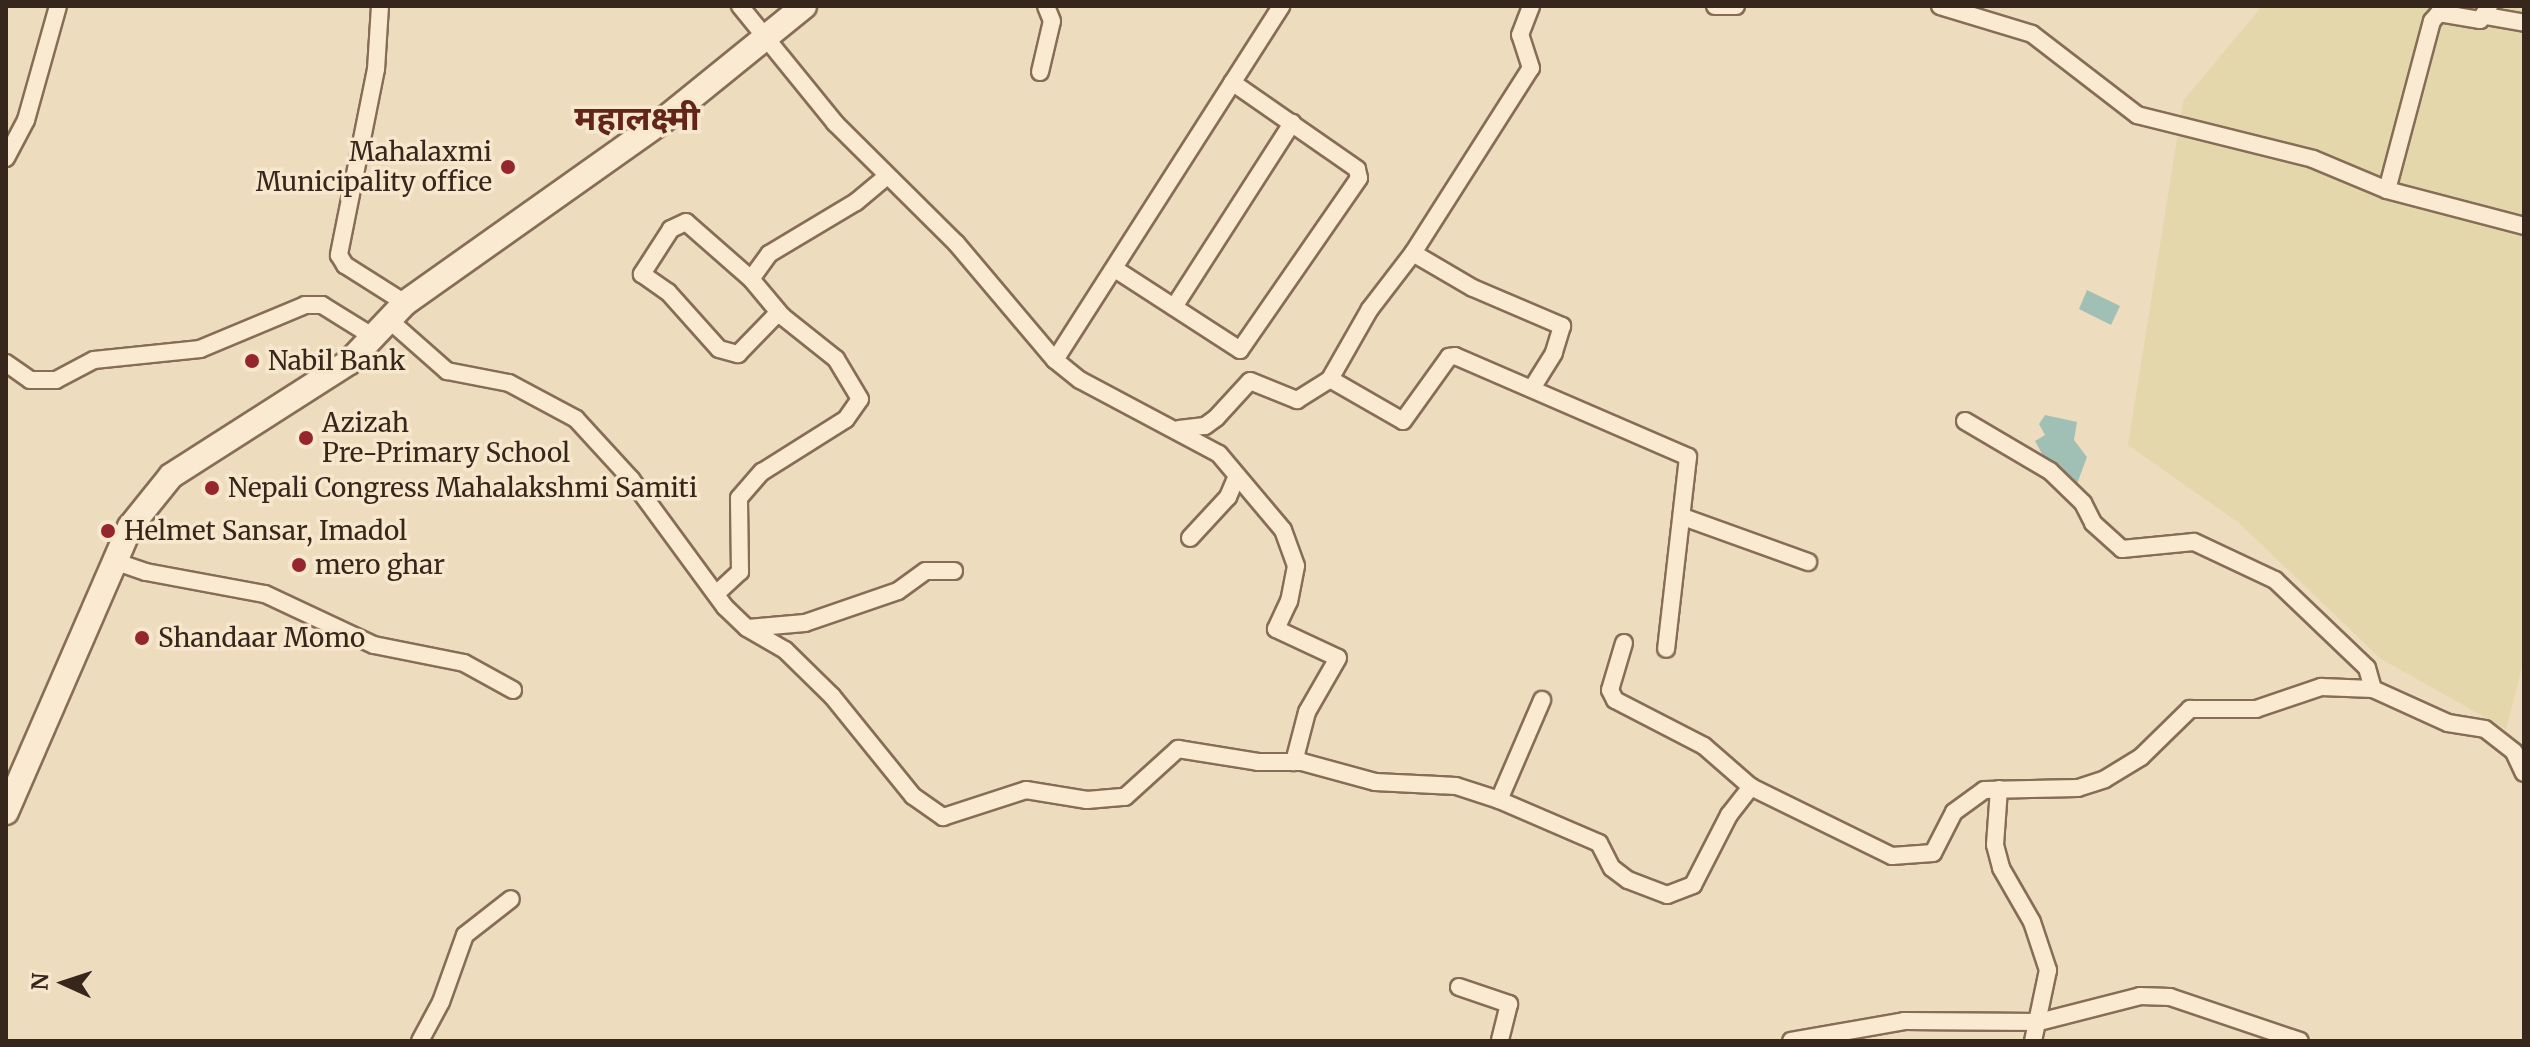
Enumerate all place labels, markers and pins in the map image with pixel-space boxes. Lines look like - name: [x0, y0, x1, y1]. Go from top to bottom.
- place label: Mahalaxmi Municipality office: [256, 136, 492, 198]
- marker: Mahalaxmi Municipality office: [499, 158, 517, 176]
- place label: Nabil Bank: [268, 345, 405, 377]
- marker: Nabil Bank: [243, 352, 261, 370]
- place label: Azizah Pre-Primary School: [322, 407, 570, 468]
- marker: Azizah Pre-Primary School: [297, 429, 315, 447]
- place label: Nepali Congress Mahalakshmi Samiti: [228, 472, 697, 504]
- marker: Nepali Congress Mahalakshmi Samiti: [203, 479, 221, 497]
- place label: Helmet Sansar, Imadol: [124, 515, 407, 547]
- marker: Helmet Sansar, Imadol: [99, 522, 117, 540]
- place label: mero ghar: [315, 549, 445, 581]
- marker: mero ghar: [290, 556, 308, 574]
- place label: Shandaar Momo: [158, 622, 365, 654]
- marker: Shandaar Momo: [133, 629, 151, 647]

